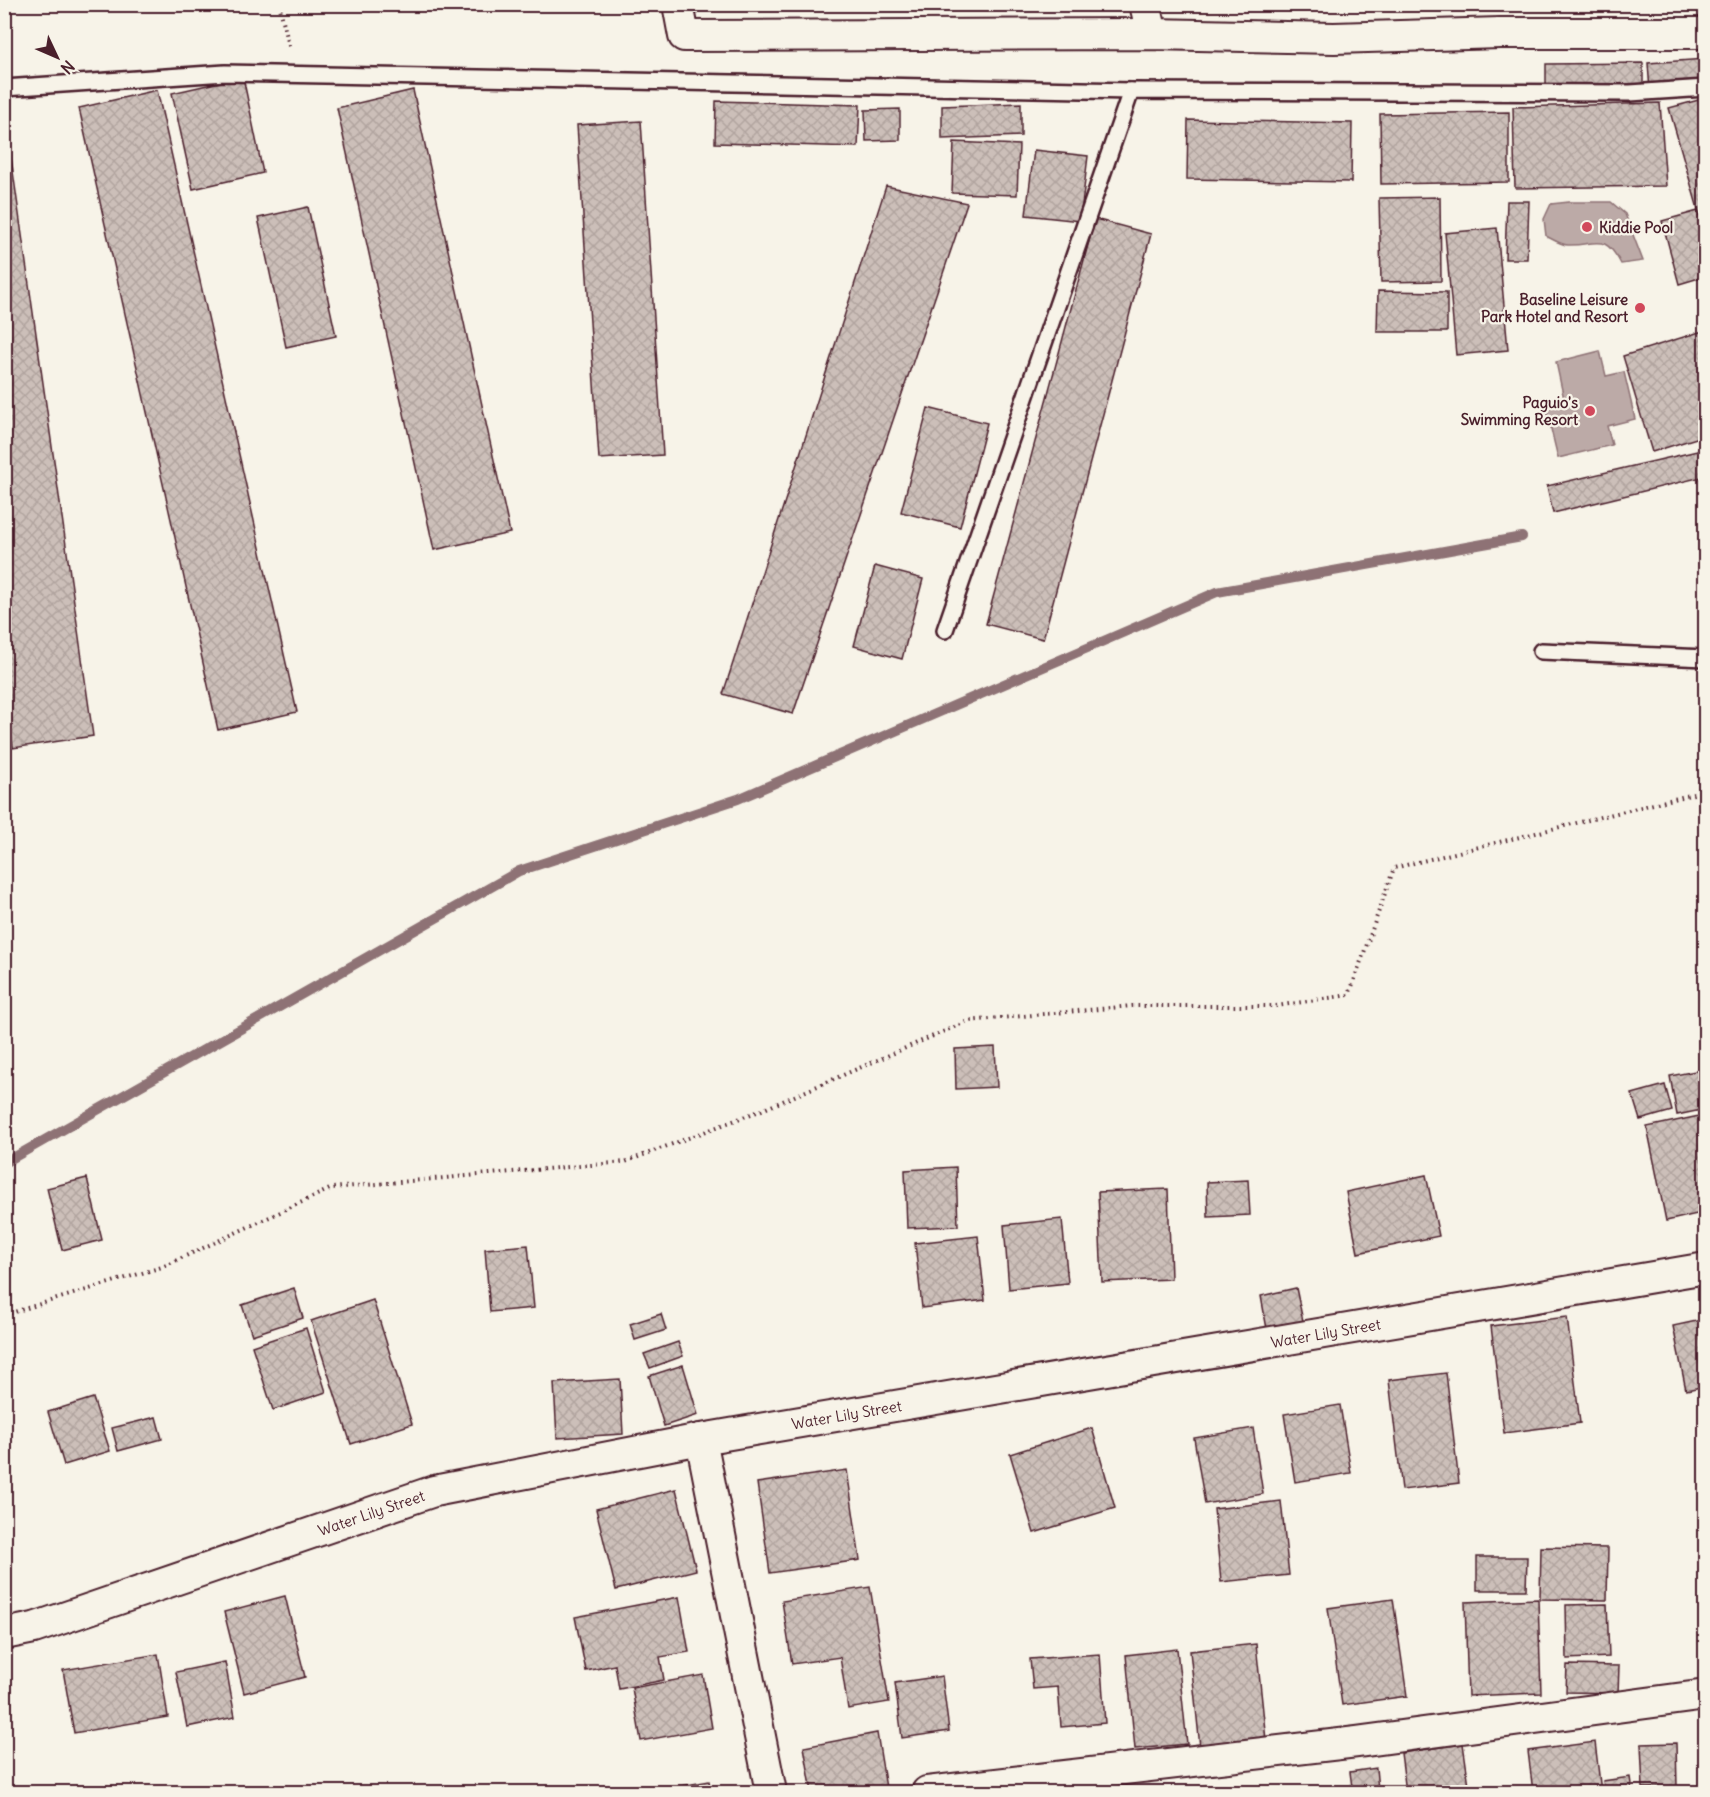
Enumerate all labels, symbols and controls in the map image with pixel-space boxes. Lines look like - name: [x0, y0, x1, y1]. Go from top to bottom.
- north arrow: [27, 27, 87, 87]
- text: N: [57, 56, 79, 78]
- place label: Kiddie Pool: [1599, 218, 1673, 237]
- marker: Kiddie Pool: [1580, 220, 1594, 234]
- place label: Baseline Leisure Park Hotel and Resort: [1481, 290, 1629, 326]
- marker: Baseline Leisure Park Hotel and Resort: [1633, 301, 1647, 315]
- place label: Paguio's Swimming Resort: [1461, 393, 1579, 430]
- marker: Paguio's Swimming Resort: [1583, 404, 1597, 418]
- street label: Water Lily Street: [1269, 1314, 1382, 1351]
- street label: Water Lily Street: [790, 1396, 903, 1433]
- street label: Water Lily Street: [315, 1485, 427, 1540]

